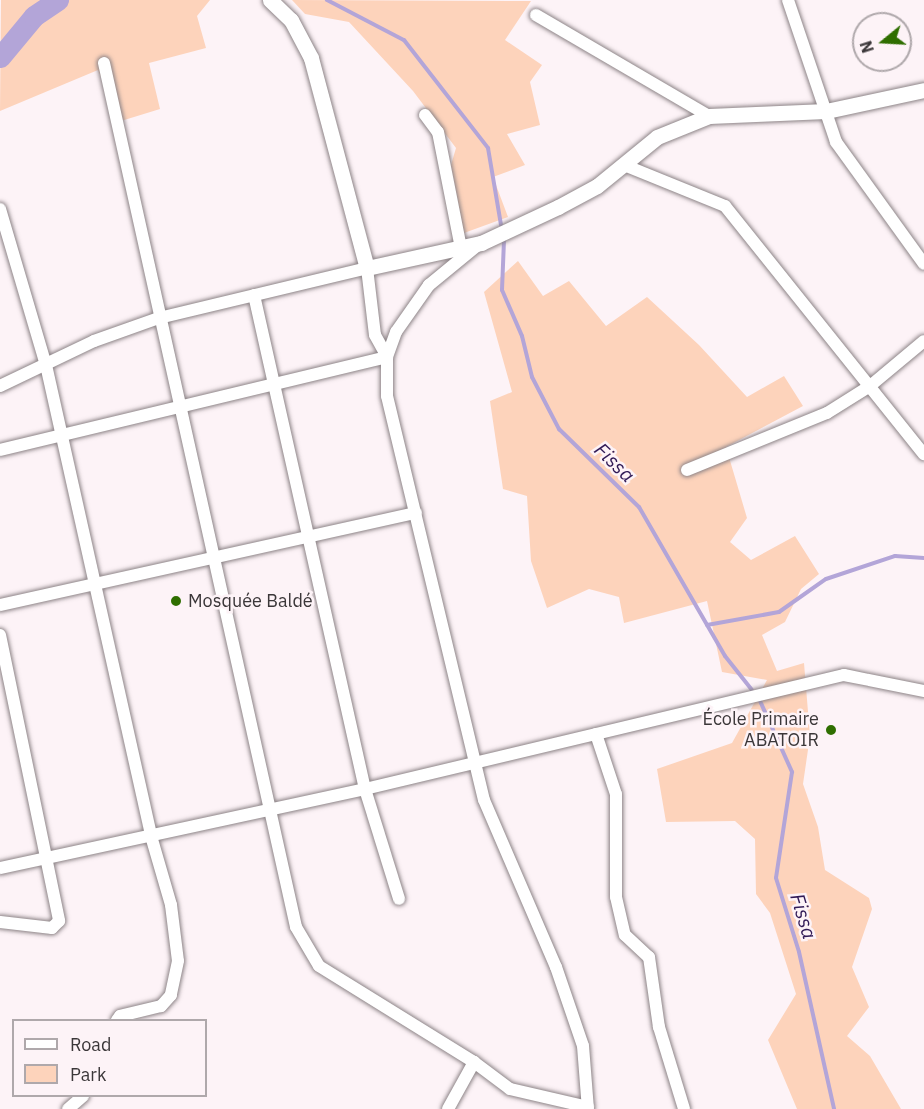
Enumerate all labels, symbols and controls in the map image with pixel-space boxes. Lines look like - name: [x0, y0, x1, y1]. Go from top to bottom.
- north arrow: [852, 12, 912, 72]
- text: N: [855, 38, 878, 56]
- water label: Fissa: [590, 437, 640, 487]
- place label: Mosquée Baldé: [188, 590, 313, 612]
- marker: Mosquée Baldé: [169, 594, 183, 608]
- place label: École Primaire ABATOIR: [703, 709, 819, 752]
- marker: École Primaire ABATOIR: [824, 723, 838, 737]
- water label: Fissa: [786, 890, 822, 942]
- legend: [12, 1019, 207, 1097]
- text: Road: [70, 1033, 111, 1056]
- text: Park: [70, 1063, 106, 1086]

